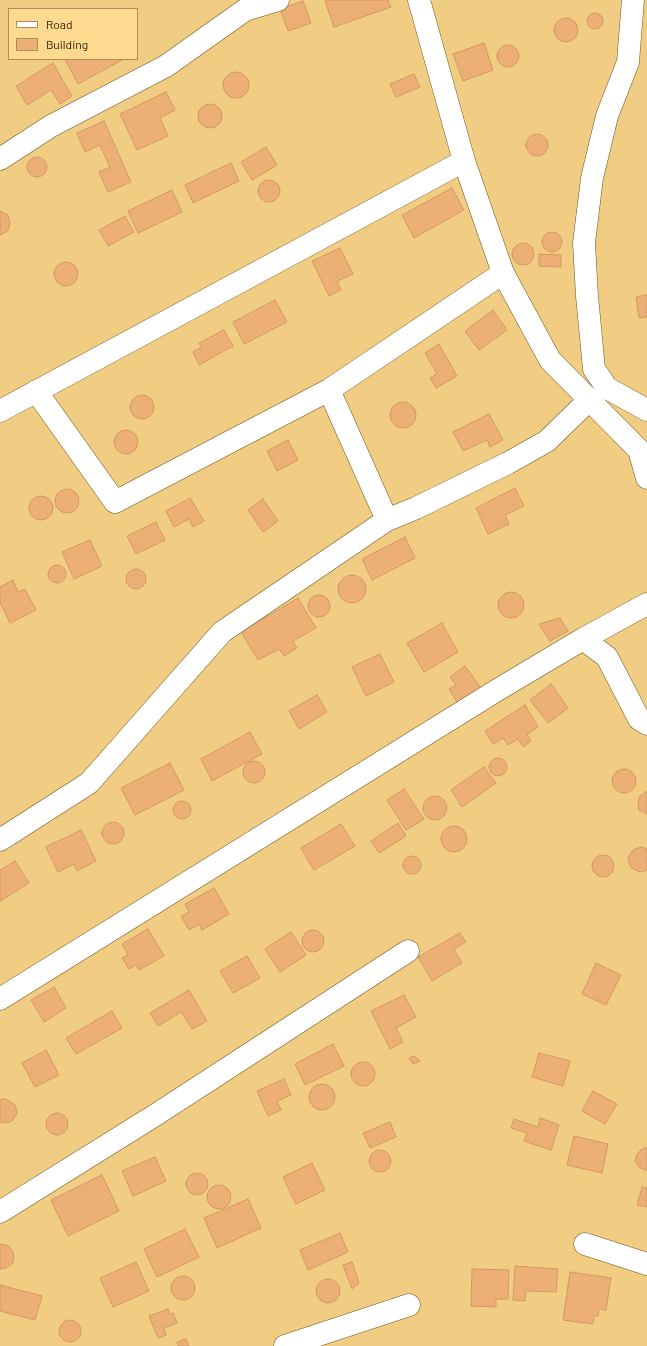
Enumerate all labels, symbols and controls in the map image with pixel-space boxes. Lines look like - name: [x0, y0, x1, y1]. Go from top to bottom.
- legend: [8, 8, 138, 60]
- text: Road: [46, 17, 73, 31]
- text: Building: [46, 37, 88, 51]

